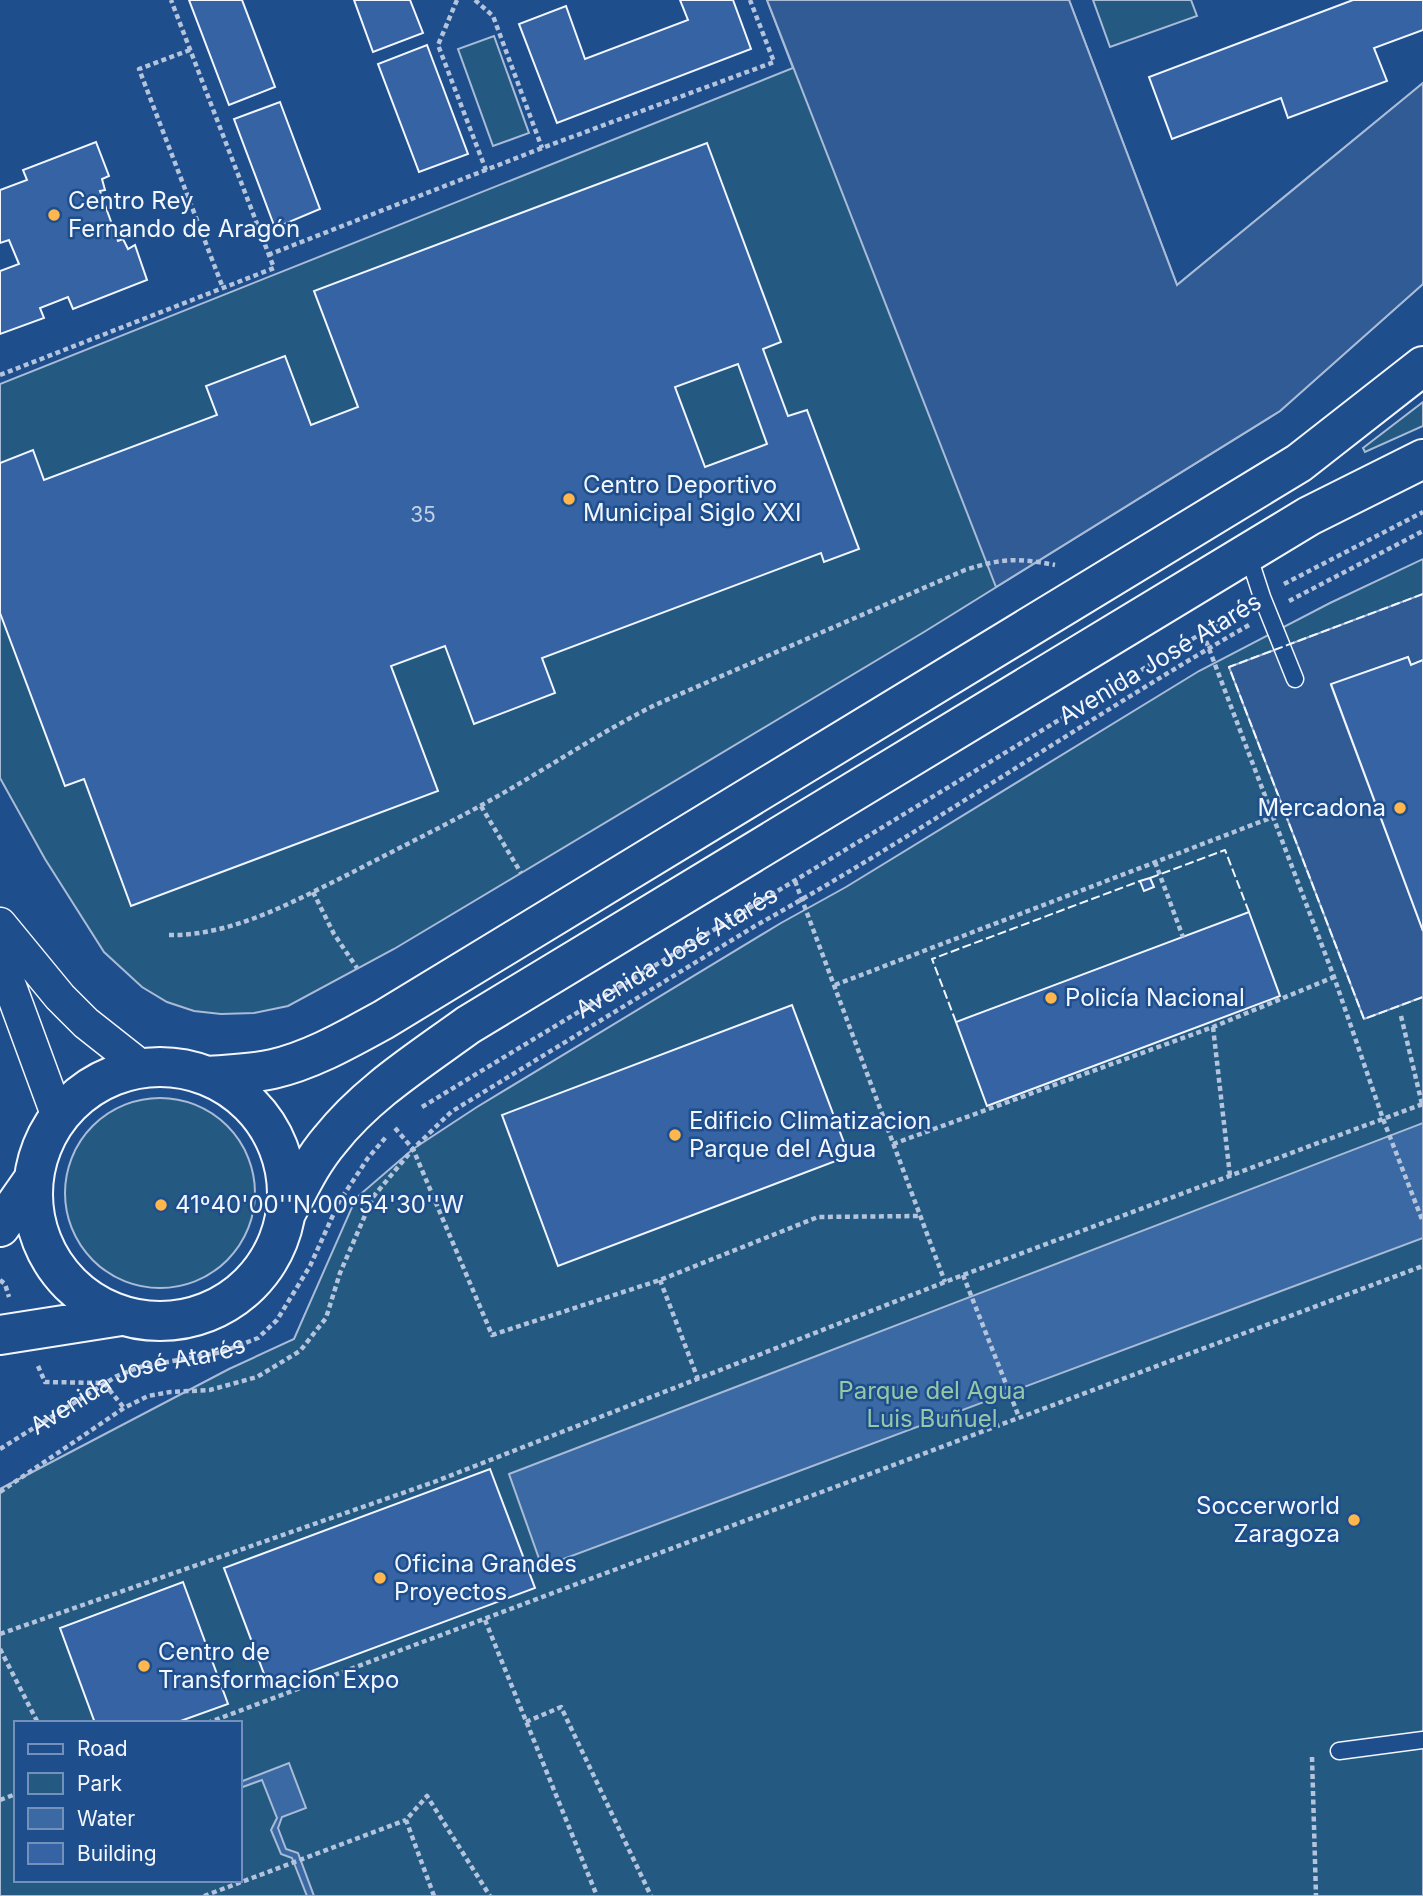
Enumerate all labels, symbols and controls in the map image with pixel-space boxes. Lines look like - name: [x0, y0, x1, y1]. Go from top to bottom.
- place label: Centro Rey Fernando de Aragón: [68, 186, 300, 243]
- marker: Centro Rey Fernando de Aragón: [46, 207, 62, 223]
- place label: Centro Deportivo Municipal Siglo XXI: [583, 470, 801, 527]
- marker: Centro Deportivo Municipal Siglo XXI: [561, 491, 577, 507]
- house number: 35: [410, 502, 436, 527]
- street label: Avenida José Atarés: [1053, 587, 1266, 731]
- place label: Mercadona: [1258, 793, 1386, 822]
- marker: Mercadona: [1392, 800, 1408, 816]
- street label: Avenida José Atarés: [570, 879, 783, 1024]
- place label: Policía Nacional: [1065, 983, 1245, 1012]
- marker: Policía Nacional: [1043, 990, 1059, 1006]
- place label: Edificio Climatizacion Parque del Agua: [689, 1106, 931, 1163]
- marker: Edificio Climatizacion Parque del Agua: [667, 1127, 683, 1143]
- place label: 41º40'00''N.00º54'30''W: [175, 1190, 464, 1219]
- marker: 41º40'00''N.00º54'30''W: [153, 1197, 169, 1213]
- street label: Avenida José Atarés: [25, 1329, 249, 1441]
- park label: Parque del Agua Luis Buñuel: [838, 1376, 1026, 1433]
- place label: Soccerworld Zaragoza: [1196, 1491, 1340, 1548]
- marker: Soccerworld Zaragoza: [1346, 1512, 1362, 1528]
- place label: Oficina Grandes Proyectos: [394, 1549, 577, 1606]
- marker: Oficina Grandes Proyectos: [372, 1570, 388, 1586]
- place label: Centro de Transformacion Expo: [158, 1637, 399, 1694]
- marker: Centro de Transformacion Expo: [136, 1658, 152, 1674]
- legend: [14, 1721, 242, 1882]
- text: Road: [77, 1736, 128, 1761]
- text: Park: [77, 1771, 122, 1796]
- text: Water: [77, 1806, 135, 1831]
- text: Building: [77, 1841, 157, 1866]

